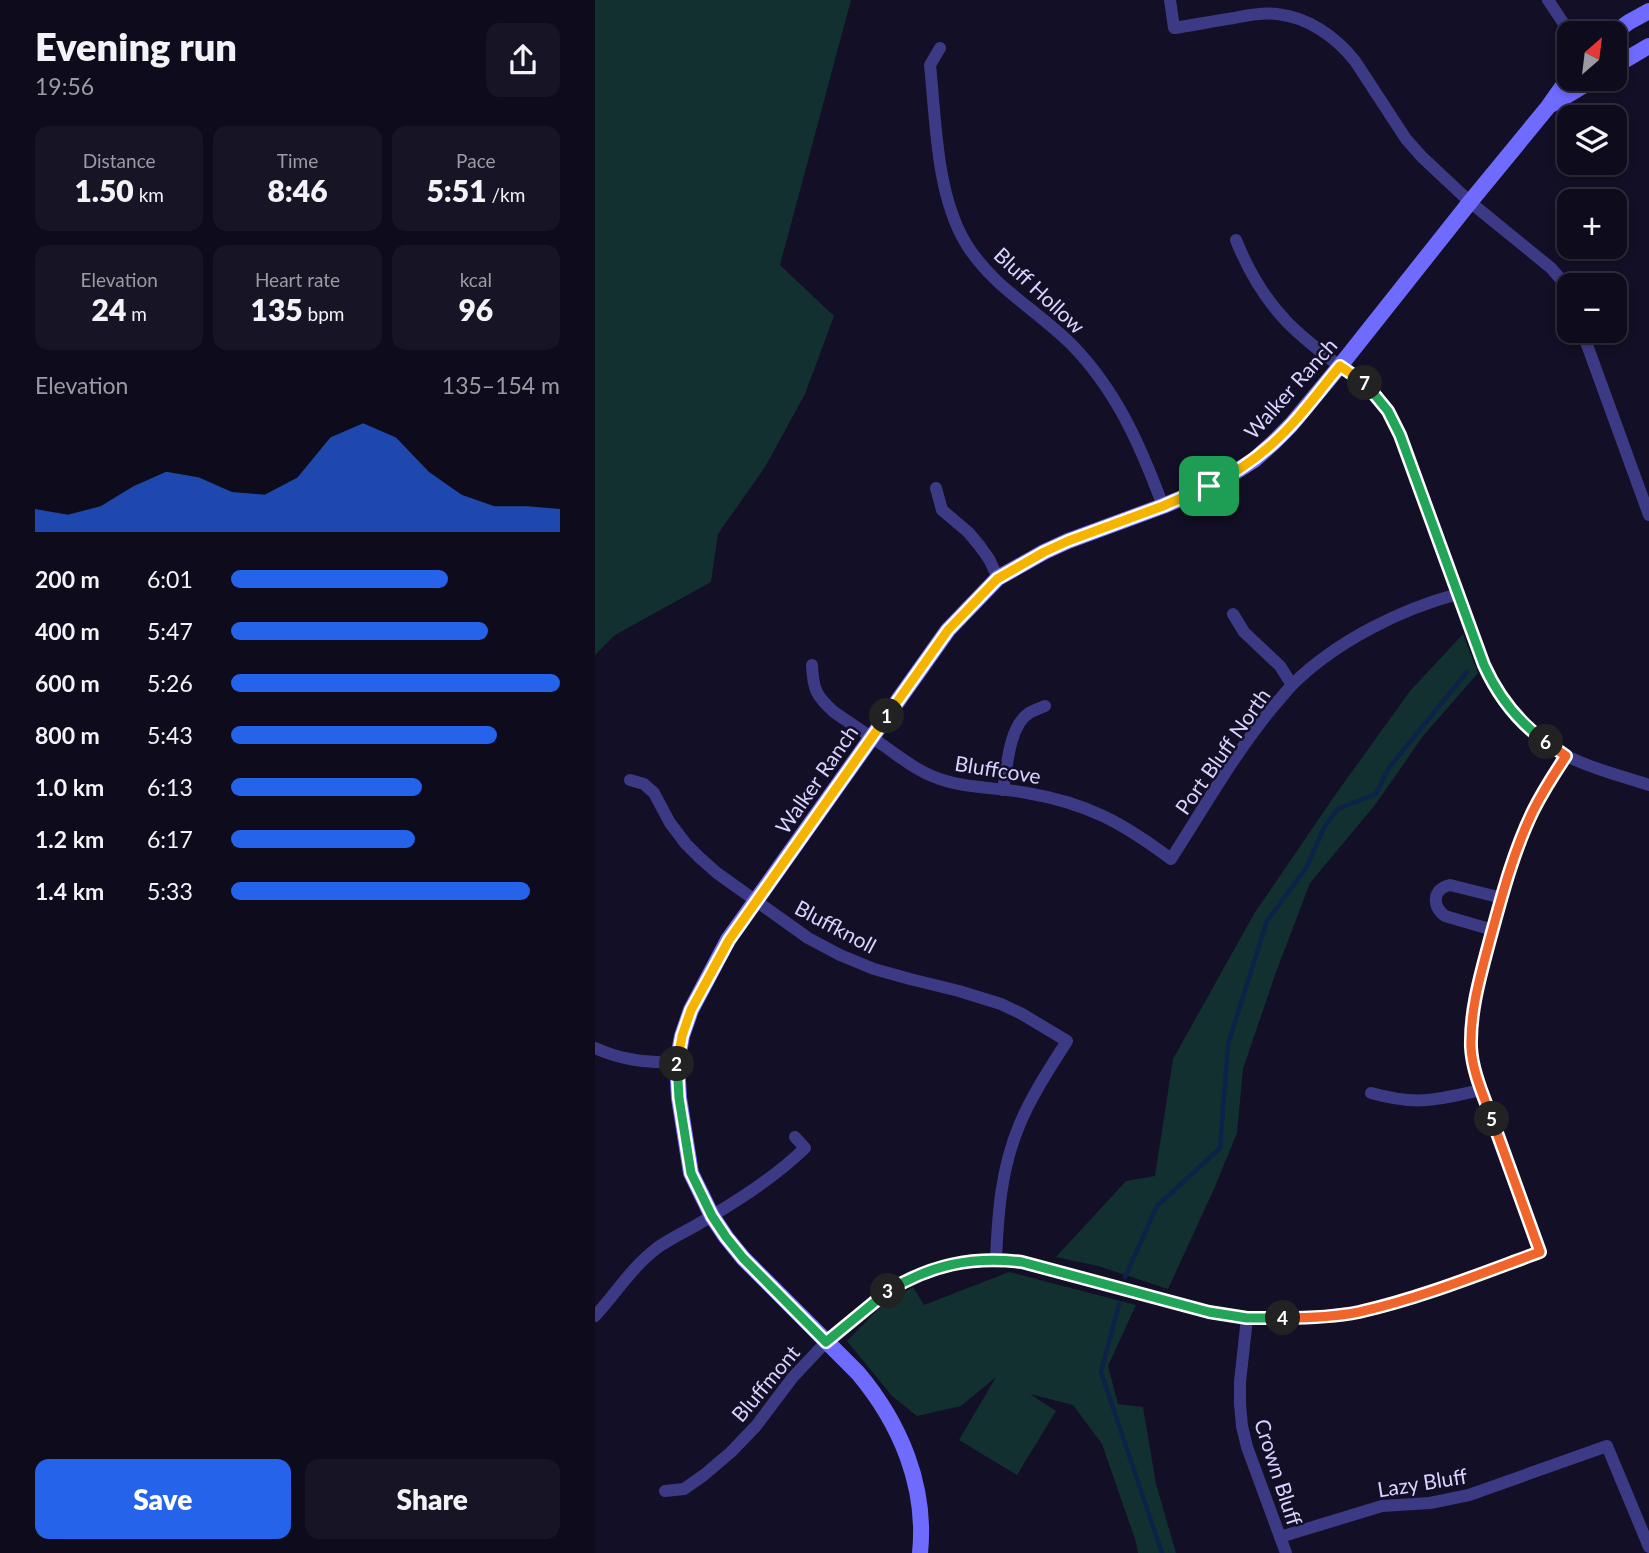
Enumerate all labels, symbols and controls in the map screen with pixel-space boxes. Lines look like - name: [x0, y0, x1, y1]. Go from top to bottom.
- north arrow: [1557, 21, 1627, 91]
- map controls: [1557, 21, 1627, 343]
- text: Evening run: [35, 23, 237, 69]
- button: share: [486, 23, 560, 97]
- text: 19:56: [35, 72, 94, 100]
- button: layers: [1557, 105, 1627, 175]
- text: Distance: [83, 149, 156, 172]
- text: Time: [277, 149, 318, 172]
- text: Pace: [456, 149, 496, 172]
- text: 1.50: [74, 172, 134, 208]
- text: 8:46: [267, 172, 328, 208]
- text: 5:51: [426, 172, 487, 208]
- text: km: [134, 183, 164, 206]
- text: /km: [487, 183, 525, 206]
- button: +: [1557, 189, 1627, 259]
- street label: Bluff Hollow: [990, 242, 1091, 339]
- text: Elevation: [81, 268, 158, 291]
- text: Heart rate: [255, 268, 340, 291]
- text: kcal: [460, 268, 492, 291]
- button: −: [1557, 273, 1627, 343]
- text: 24: [92, 291, 126, 327]
- text: 135: [251, 291, 303, 327]
- text: 96: [458, 291, 493, 327]
- text: m: [126, 302, 147, 325]
- text: bpm: [303, 302, 344, 325]
- street label: Walker Ranch: [1238, 333, 1342, 443]
- pin: 7: [1347, 366, 1383, 400]
- text: Elevation: [35, 371, 128, 399]
- text: 135–154 m: [442, 371, 560, 399]
- text: 7: [1359, 371, 1370, 394]
- pin: [1179, 456, 1239, 516]
- icon: arrive: [1190, 467, 1228, 505]
- text: 200 m: [35, 565, 100, 593]
- text: 6:01: [147, 565, 193, 593]
- text: 400 m: [35, 617, 100, 645]
- text: 5:47: [147, 617, 193, 645]
- text: 600 m: [35, 669, 100, 697]
- text: 5:26: [147, 669, 193, 697]
- street label: Port Bluff North: [1169, 683, 1275, 819]
- pin: 1: [869, 698, 905, 734]
- text: 1: [881, 704, 892, 727]
- street label: Walker Ranch: [769, 720, 863, 838]
- text: 800 m: [35, 721, 100, 749]
- text: 5:43: [147, 721, 193, 749]
- pin: 6: [1529, 724, 1563, 760]
- text: 6: [1540, 730, 1551, 753]
- street label: Bluffcove: [953, 750, 1043, 788]
- text: 1.0 km: [35, 773, 104, 801]
- text: 6:13: [147, 773, 193, 801]
- text: 1.2 km: [35, 825, 104, 853]
- text: 6:17: [147, 825, 193, 853]
- text: 1.4 km: [35, 877, 104, 905]
- text: 5:33: [147, 877, 193, 905]
- street label: Bluffknoll: [791, 894, 881, 958]
- pin: 2: [659, 1046, 695, 1082]
- text: 2: [671, 1052, 682, 1075]
- pin: 5: [1475, 1102, 1509, 1136]
- text: 5: [1486, 1107, 1497, 1130]
- pin: 3: [871, 1274, 905, 1308]
- text: 3: [882, 1279, 893, 1302]
- pin: 4: [1265, 1300, 1301, 1336]
- text: 4: [1277, 1306, 1288, 1329]
- street label: Bluffmont: [726, 1339, 805, 1426]
- street label: Crown Bluff: [1250, 1416, 1308, 1528]
- button: Save: [35, 1459, 291, 1539]
- button: Share: [305, 1459, 560, 1539]
- street label: Lazy Bluff: [1375, 1463, 1469, 1501]

